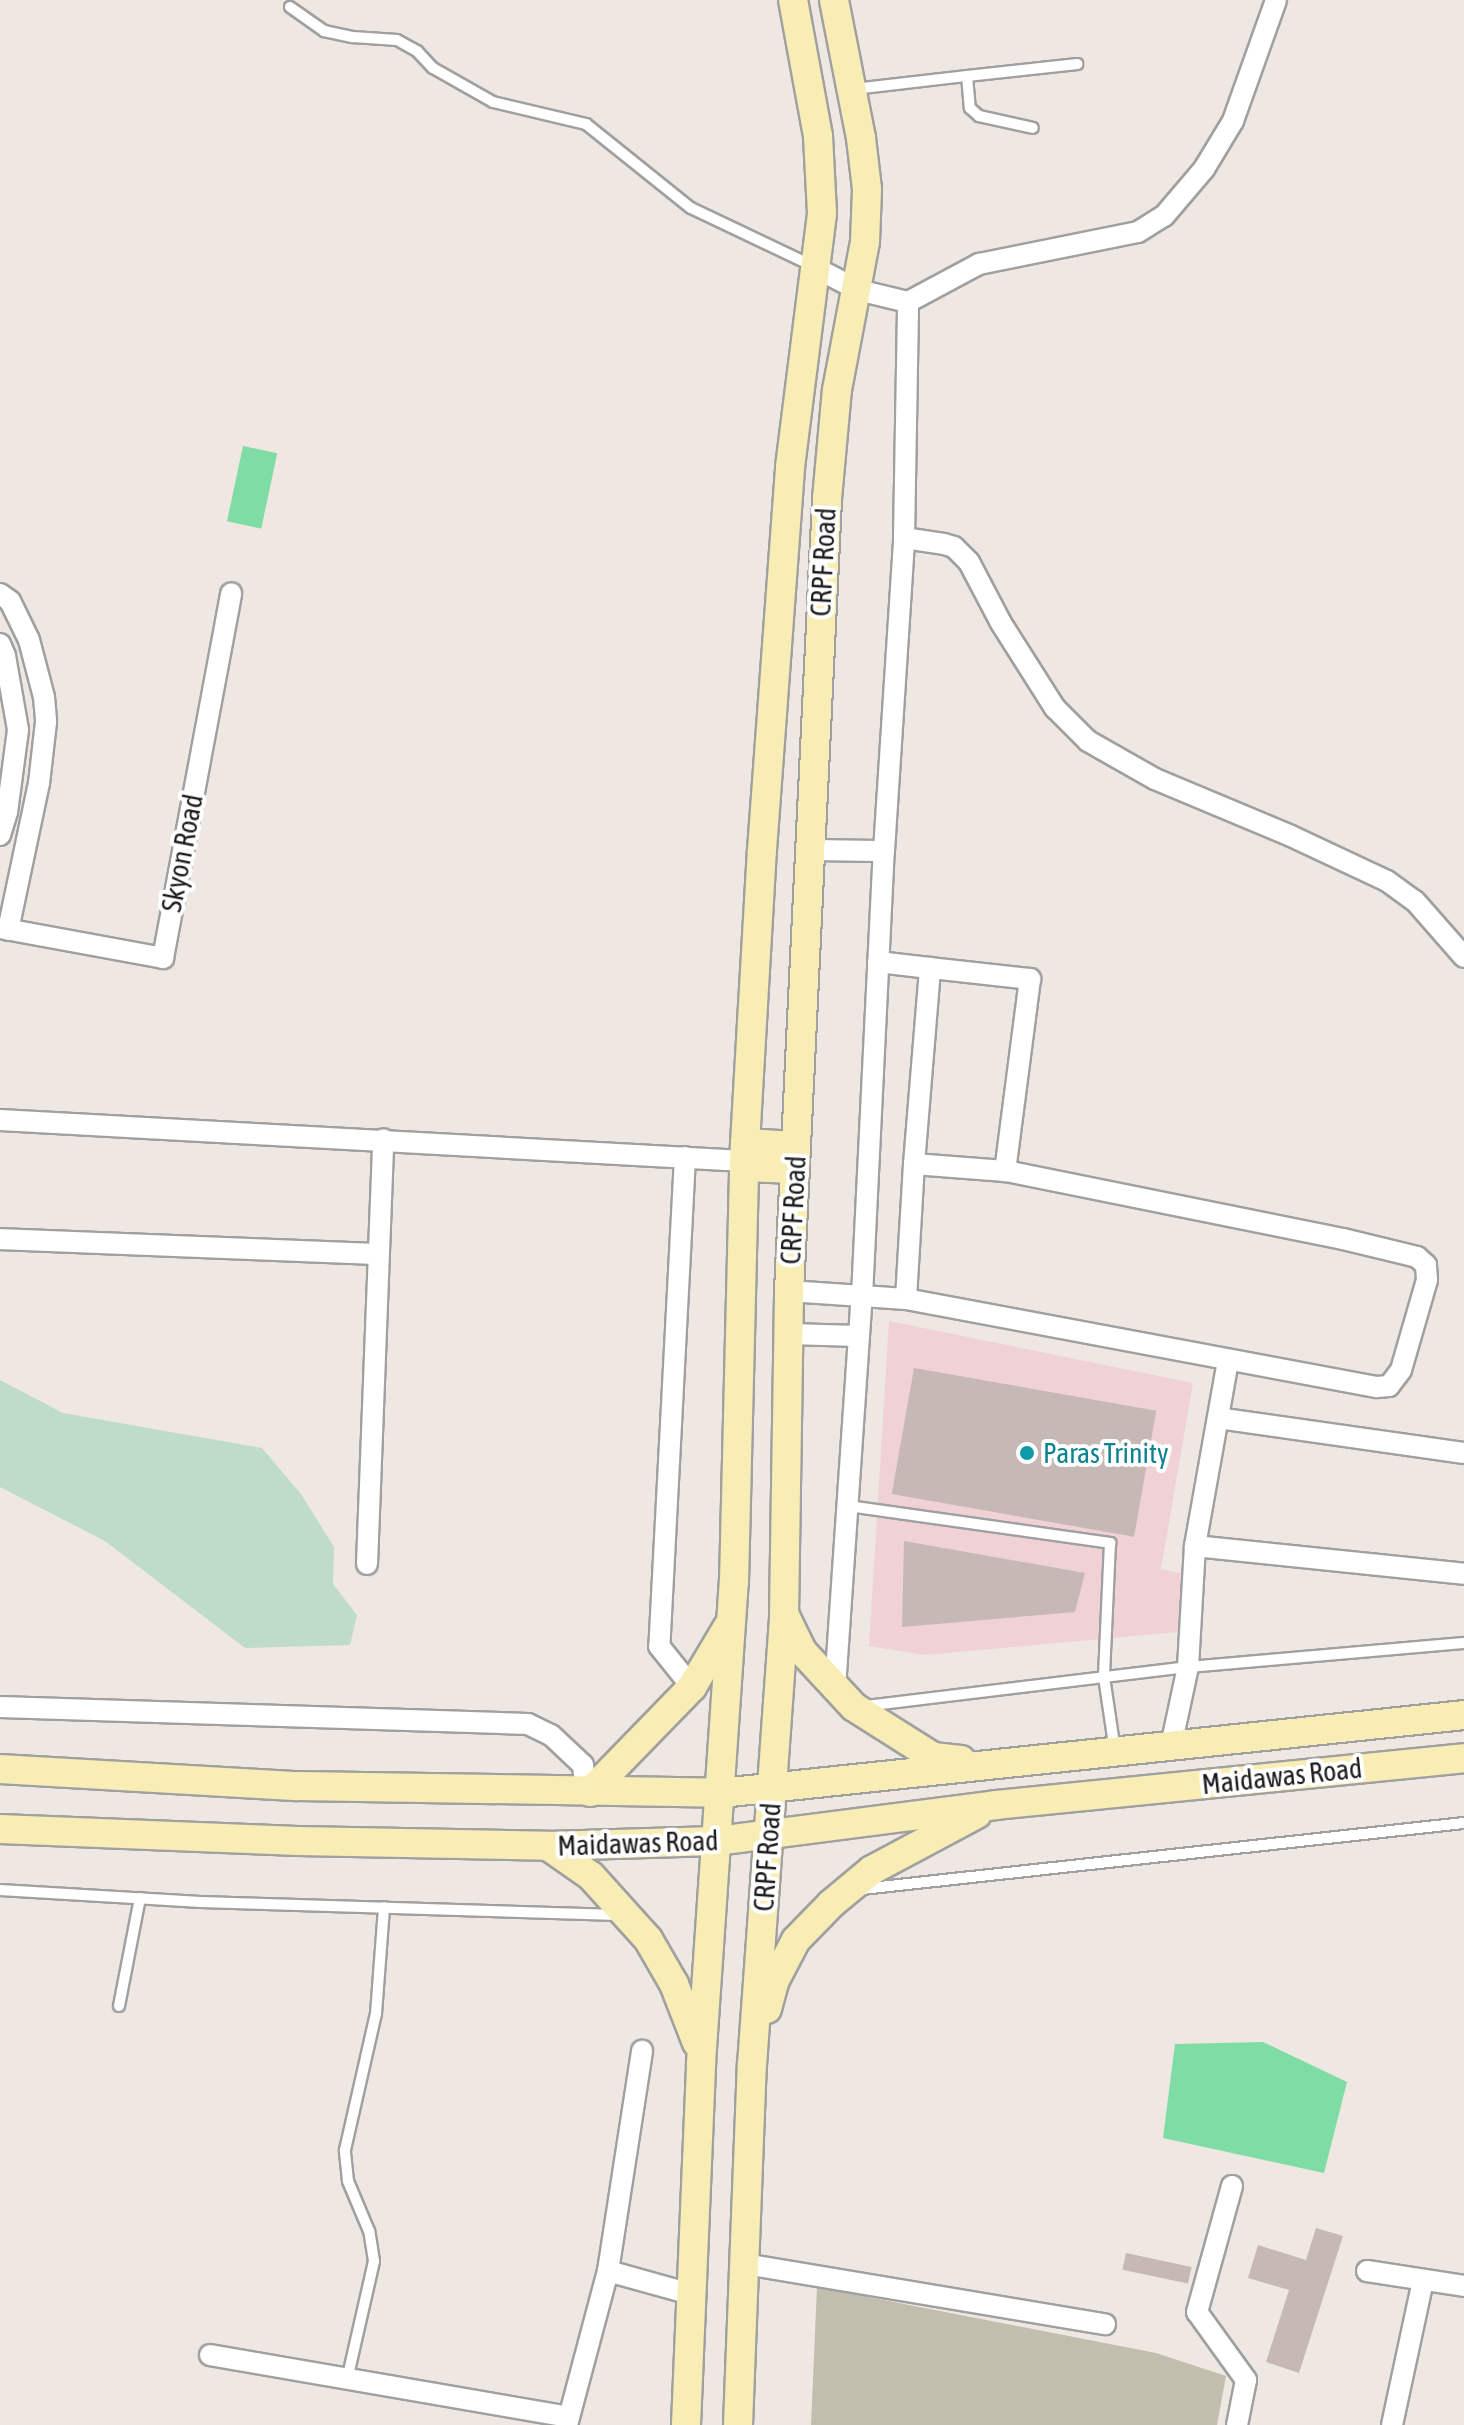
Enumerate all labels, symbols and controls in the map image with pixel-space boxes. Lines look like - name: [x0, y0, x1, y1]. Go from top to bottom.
- street label: CRPF Road: [803, 507, 843, 617]
- street label: Skyon Road: [154, 791, 210, 915]
- street label: CRPF Road: [773, 1155, 813, 1265]
- place label: Paras Trinity: [1043, 1436, 1169, 1470]
- marker: Paras Trinity: [1018, 1444, 1036, 1462]
- street label: Maidawas Road: [1200, 1751, 1364, 1801]
- street label: CRPF Road: [746, 1802, 788, 1912]
- street label: Maidawas Road: [557, 1823, 719, 1863]

